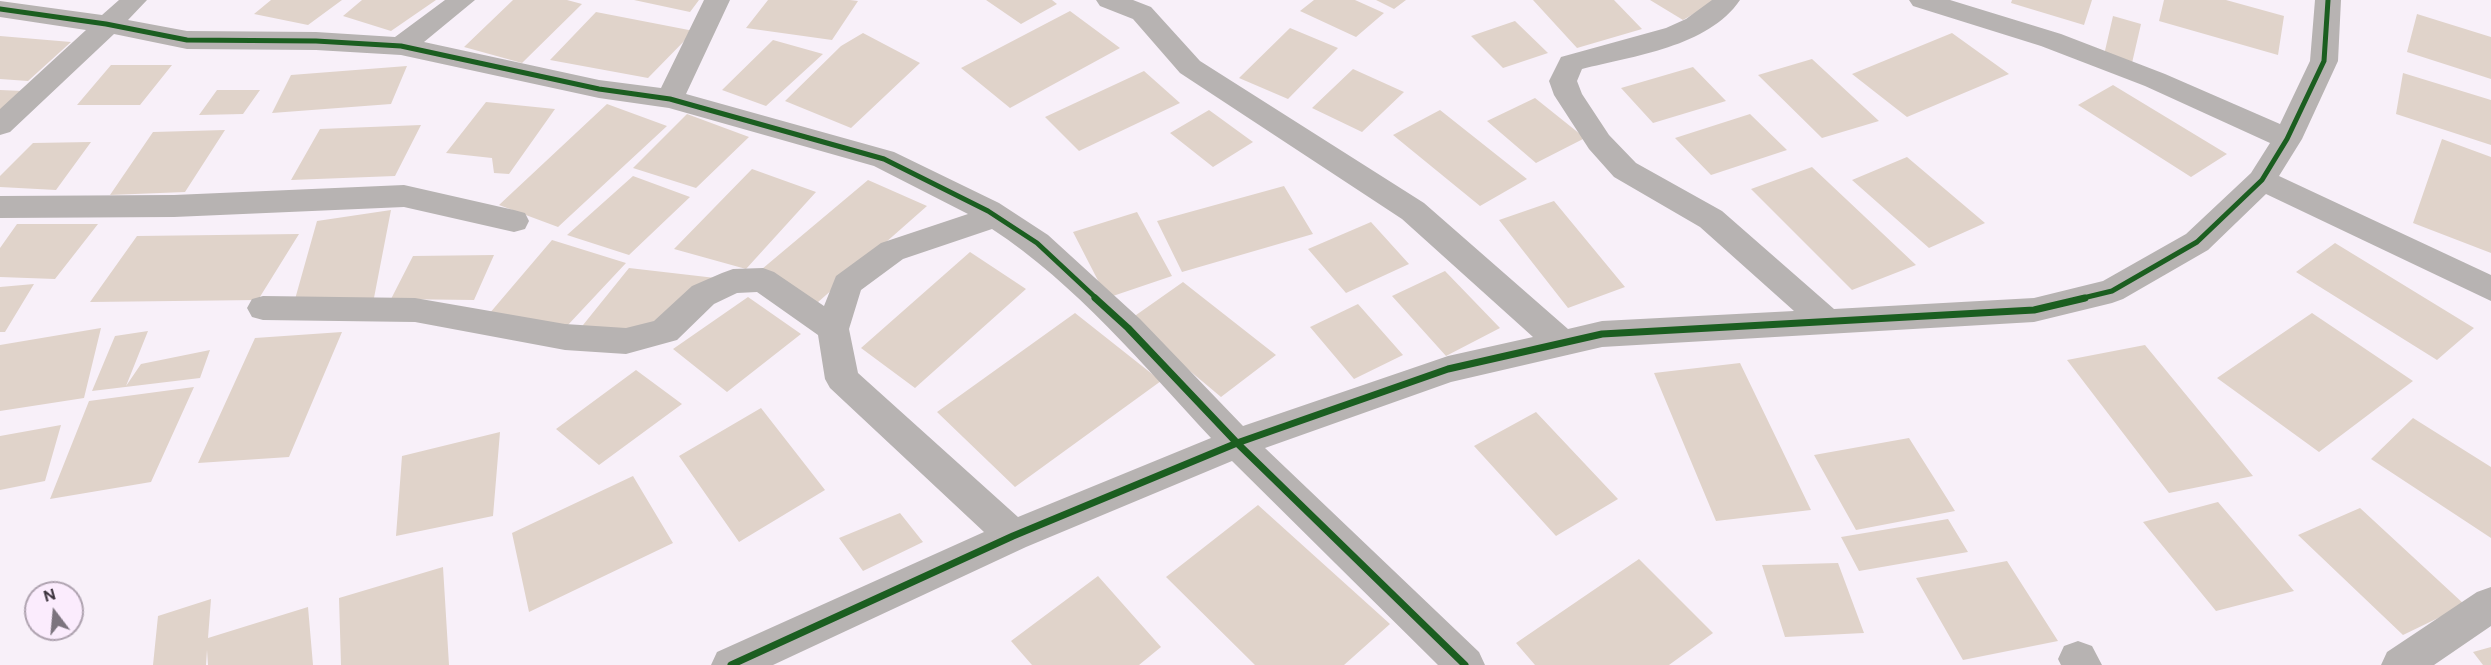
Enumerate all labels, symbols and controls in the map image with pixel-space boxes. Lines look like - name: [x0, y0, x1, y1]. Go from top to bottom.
- north arrow: [24, 581, 84, 641]
- text: N: [41, 583, 58, 607]

